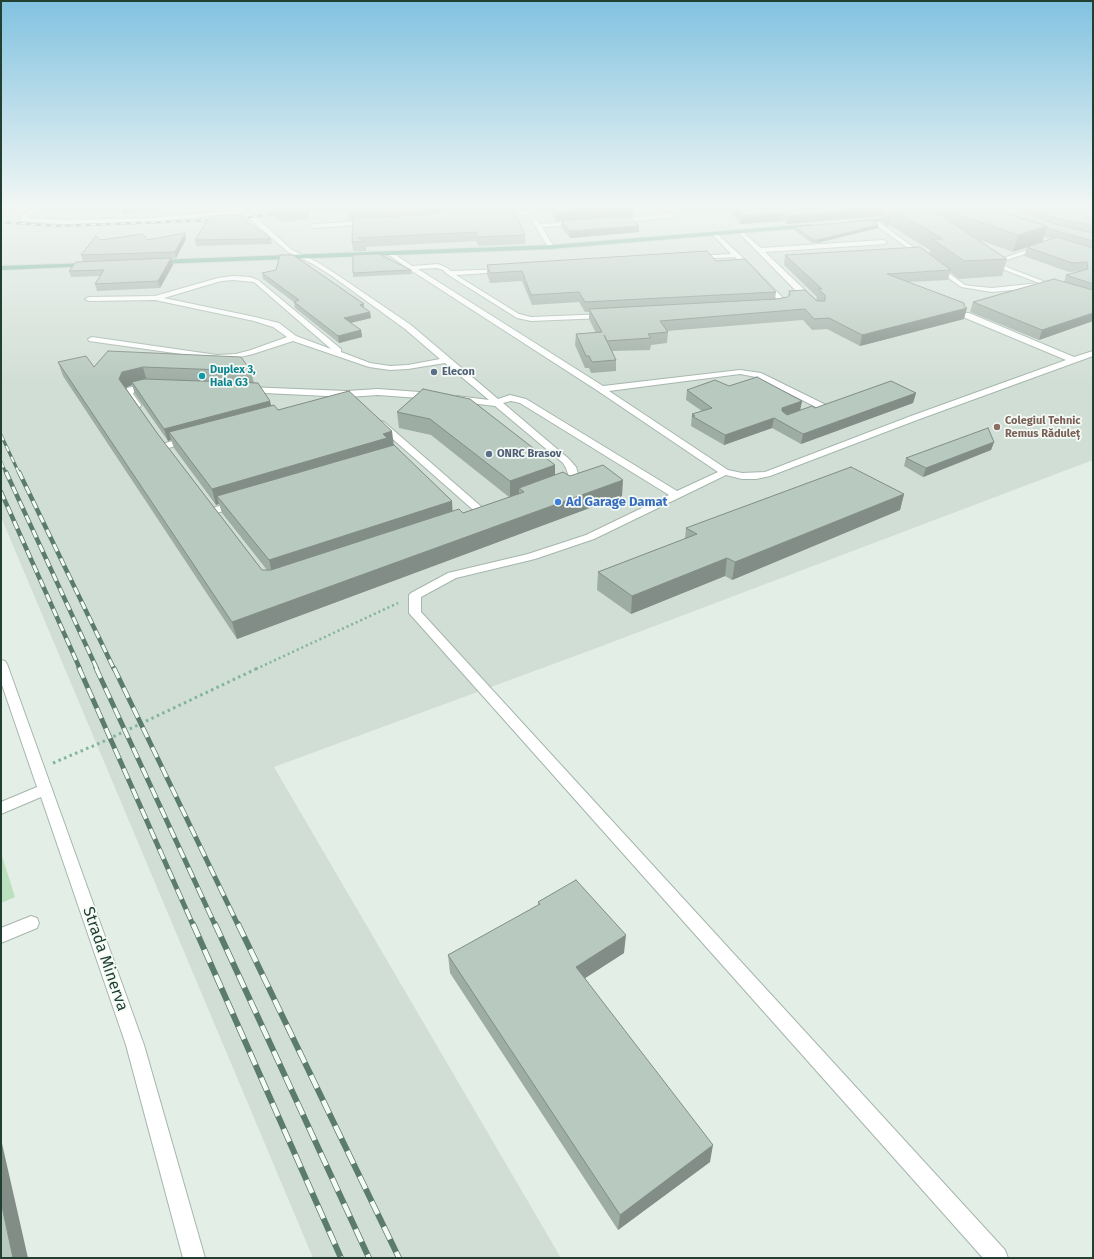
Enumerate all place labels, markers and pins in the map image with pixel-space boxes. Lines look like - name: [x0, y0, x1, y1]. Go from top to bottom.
- place label: Duplex 3, Hala G3: [210, 363, 256, 389]
- place label: Elecon: [442, 365, 475, 379]
- marker: Elecon: [429, 367, 439, 377]
- marker: Duplex 3, Hala G3: [197, 371, 207, 381]
- place label: Colegiul Tehnic Remus Răduleț: [1005, 414, 1081, 440]
- marker: Colegiul Tehnic Remus Răduleț: [992, 422, 1002, 432]
- place label: ONRC Brasov: [497, 447, 561, 461]
- marker: ONRC Brasov: [484, 449, 494, 459]
- place label: Ad Garage Damat: [566, 494, 668, 510]
- marker: Ad Garage Damat: [553, 497, 563, 507]

